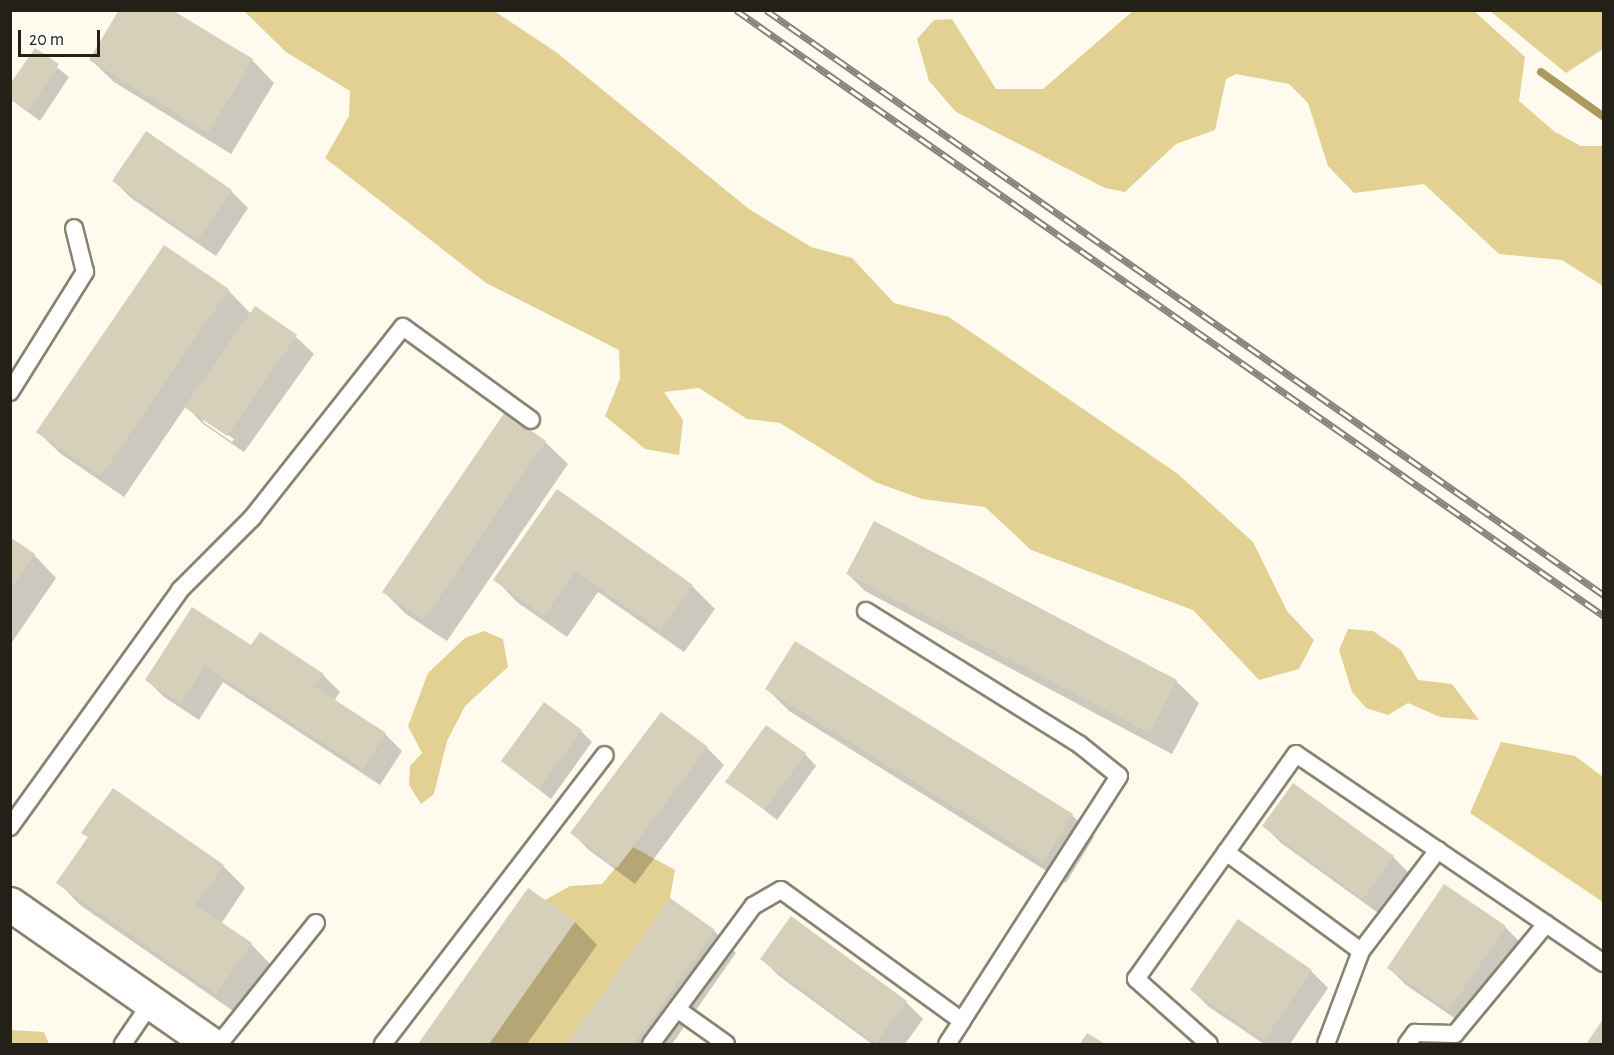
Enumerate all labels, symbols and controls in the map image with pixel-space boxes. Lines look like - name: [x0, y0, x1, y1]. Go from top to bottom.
- scale bar: [21, 18, 104, 56]
- text: 20 m: [29, 31, 64, 49]

